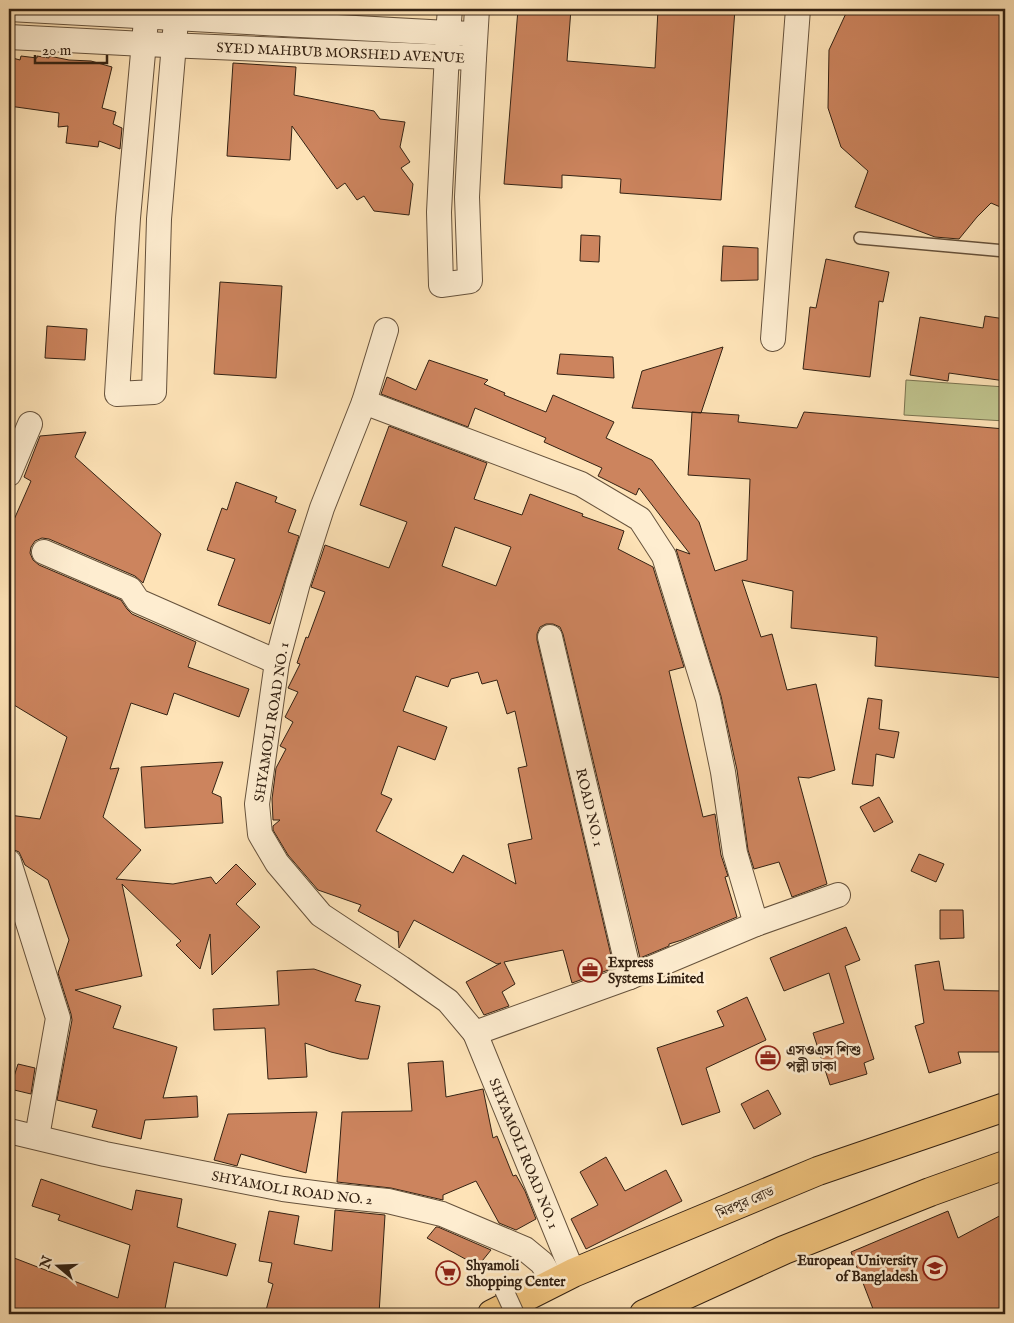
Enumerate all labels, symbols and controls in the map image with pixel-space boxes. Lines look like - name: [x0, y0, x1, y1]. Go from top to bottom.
- scale bar: [35, 32, 108, 64]
- street label: SYED MAHBUB MORSHED AVENUE: [216, 39, 465, 68]
- text: 20 m: [42, 41, 72, 60]
- street label: SHYAMOLI ROAD NO. 1: [250, 641, 293, 803]
- street label: ROAD NO. 1: [571, 767, 607, 849]
- place label: Express Systems Limited: [608, 954, 704, 988]
- office icon: Express Systems Limited: [577, 957, 603, 983]
- place label: এসওএস শিশু পল্লী ঢাকা: [786, 1041, 861, 1076]
- office icon: এসওএস শিশু পল্লী ঢাকা: [755, 1045, 781, 1071]
- street label: SHYAMOLI ROAD NO. 1: [484, 1076, 562, 1232]
- street label: SHYAMOLI ROAD NO. 2: [210, 1167, 374, 1209]
- street label: মিরপুর রোড: [713, 1182, 778, 1223]
- north arrow: [32, 1240, 82, 1290]
- place label: European University of Bangladesh: [797, 1252, 919, 1286]
- text: N: [36, 1253, 57, 1272]
- school or university icon: European University of Bangladesh: [922, 1255, 948, 1281]
- place label: Shyamoli Shopping Center: [466, 1257, 566, 1291]
- supermarket icon: Shyamoli Shopping Center: [435, 1260, 461, 1286]

